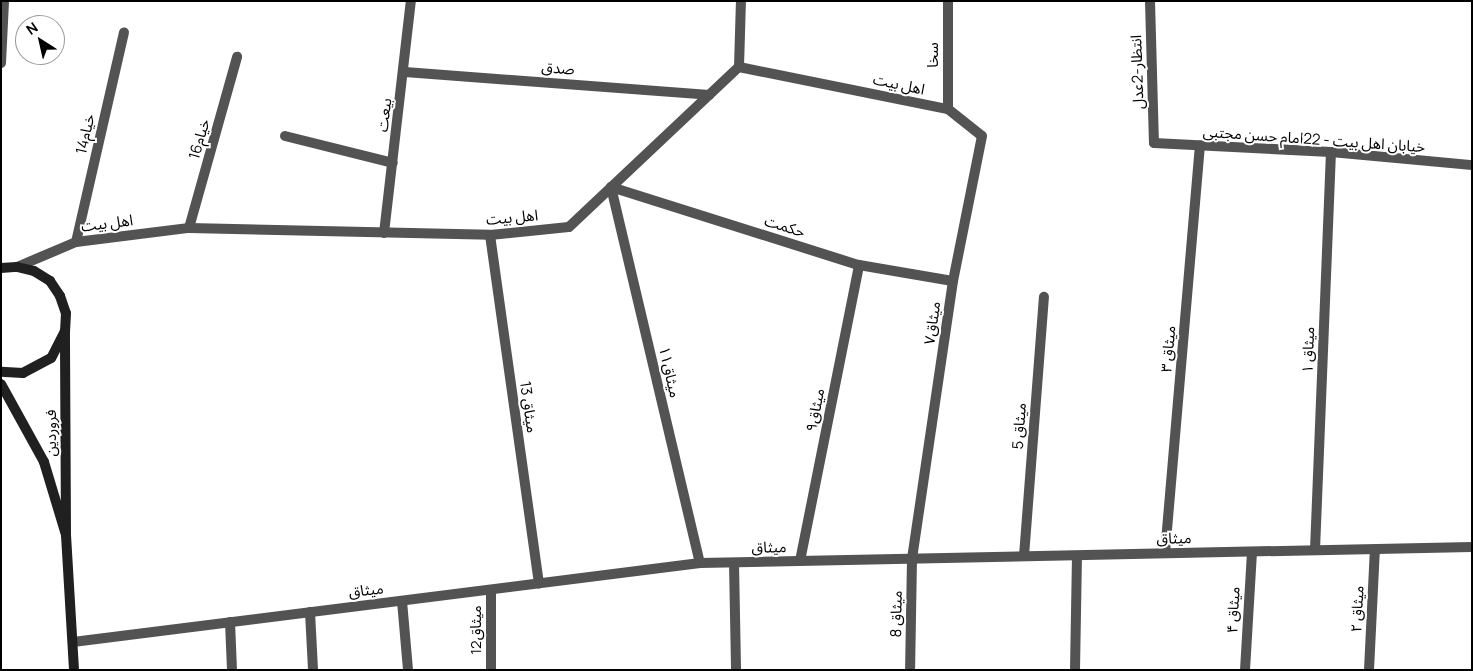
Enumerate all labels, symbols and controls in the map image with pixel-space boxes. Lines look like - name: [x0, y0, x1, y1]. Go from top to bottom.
- north arrow: [15, 15, 65, 65]
- text: N: [22, 17, 41, 39]
- street label: انتظار-2عدل: [1127, 34, 1147, 110]
- street label: سخا: [924, 42, 942, 68]
- street label: صدق: [541, 58, 575, 78]
- street label: اهل بیت: [872, 70, 926, 98]
- street label: بیعت: [373, 97, 395, 133]
- street label: 14خیام: [72, 112, 98, 156]
- street label: 16خیام: [185, 117, 213, 161]
- street label: خیابان اهل بیت - 22امام حسن مجتبی: [1202, 122, 1426, 156]
- street label: اهل بیت: [485, 206, 539, 228]
- street label: اهل بیت: [80, 211, 134, 235]
- street label: حکمت: [763, 211, 807, 241]
- street label: میثاق۷: [920, 300, 944, 346]
- street label: میثاق ۳: [1157, 325, 1179, 373]
- street label: میثاق ۱: [1298, 326, 1318, 374]
- street label: میثاق۱۱: [655, 345, 685, 399]
- street label: میثاق 13: [516, 380, 542, 434]
- street label: میثاق۹: [802, 387, 828, 433]
- street label: میثاق 5: [1008, 402, 1030, 450]
- street label: فروردین: [42, 410, 60, 456]
- street label: میثاق: [1156, 529, 1192, 547]
- street label: میثاق: [751, 538, 787, 556]
- street label: میثاق: [348, 579, 384, 601]
- street label: میثاق ۲: [1347, 585, 1367, 633]
- street label: میثاق ۴: [1223, 586, 1243, 634]
- street label: میثاق 8: [887, 590, 905, 638]
- street label: 12میثاق: [467, 605, 485, 655]

